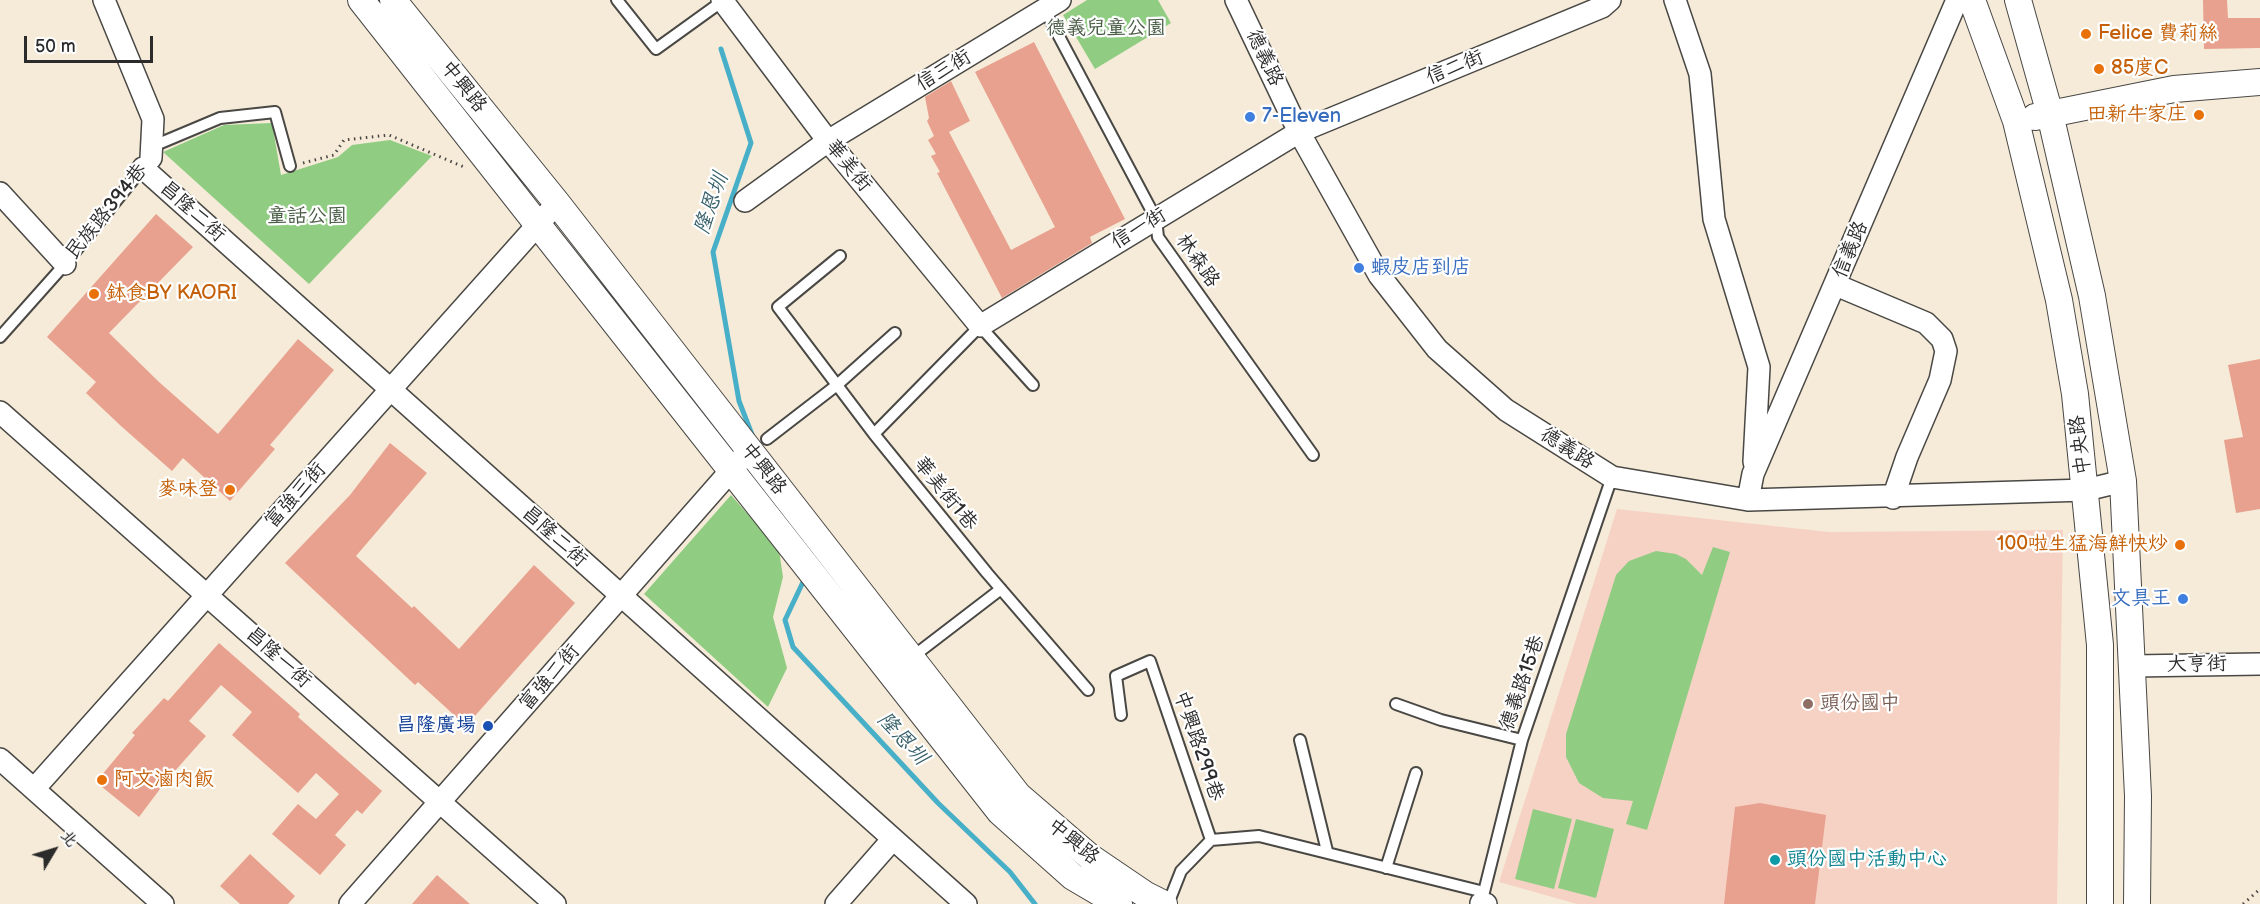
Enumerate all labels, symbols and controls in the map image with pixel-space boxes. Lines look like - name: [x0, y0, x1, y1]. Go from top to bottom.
- park label: 德義兒童公園: [1046, 17, 1166, 41]
- place label: Felice 費莉絲: [2098, 22, 2218, 46]
- scale bar: [27, 24, 156, 62]
- street label: 德義路: [1240, 26, 1288, 90]
- marker: Felice 費莉絲: [2079, 27, 2093, 41]
- text: 50 m: [35, 36, 76, 57]
- street label: 信三街: [912, 45, 976, 97]
- street label: 信二街: [1423, 46, 1487, 90]
- street label: 中興路: [435, 56, 491, 118]
- place label: 85度C: [2111, 57, 2168, 81]
- marker: 85度C: [2092, 62, 2106, 76]
- place label: 田新牛家庄: [2087, 103, 2187, 127]
- place label: 7-Eleven: [1262, 105, 1341, 129]
- marker: 田新牛家庄: [2192, 108, 2206, 122]
- marker: 7-Eleven: [1243, 110, 1257, 124]
- street label: 華美街: [820, 135, 876, 197]
- street label: 民族路394巷: [61, 159, 153, 265]
- water label: 隆恩圳: [690, 170, 734, 238]
- street label: 昌隆二街: [154, 176, 230, 248]
- street label: 信一街: [1107, 203, 1171, 255]
- park label: 童話公園: [267, 205, 347, 229]
- street label: 信義路: [1828, 218, 1874, 282]
- street label: 林森路: [1170, 230, 1224, 292]
- place label: 蝦皮店到店: [1371, 256, 1471, 280]
- marker: 蝦皮店到店: [1352, 261, 1366, 275]
- place label: 鉢食BY KAORI: [106, 282, 237, 306]
- marker: 鉢食BY KAORI: [87, 287, 101, 301]
- street label: 中央路: [2065, 414, 2097, 476]
- street label: 德義路: [1535, 423, 1599, 475]
- street label: 中興路: [735, 438, 791, 500]
- street label: 華美街1巷: [908, 452, 982, 536]
- street label: 富強三街: [260, 458, 332, 534]
- place label: 麥味登: [158, 478, 218, 502]
- marker: 麥味登: [223, 483, 237, 497]
- street label: 昌隆二街: [516, 501, 592, 573]
- place label: 100啦生猛海鮮快炒: [1997, 533, 2168, 557]
- marker: 100啦生猛海鮮快炒: [2173, 538, 2187, 552]
- place label: 文具王: [2111, 587, 2171, 611]
- marker: 文具王: [2176, 592, 2190, 606]
- street label: 昌隆一街: [240, 622, 316, 694]
- street label: 德義路15巷: [1496, 632, 1550, 734]
- street label: 富強二街: [515, 640, 585, 716]
- street label: 大亨街: [2167, 652, 2227, 678]
- street label: 中興路299巷: [1168, 688, 1228, 804]
- place label: 頭份國中: [1820, 692, 1900, 716]
- marker: 頭份國中: [1801, 697, 1815, 711]
- water label: 隆恩圳: [871, 707, 933, 771]
- place label: 昌隆廣場: [396, 714, 476, 738]
- marker: 昌隆廣場: [481, 719, 495, 733]
- place label: 阿文滷肉飯: [114, 768, 214, 792]
- marker: 阿文滷肉飯: [95, 773, 109, 787]
- street label: 中興路: [1042, 814, 1104, 870]
- north arrow: [24, 820, 84, 880]
- text: 北: [56, 826, 81, 851]
- place label: 頭份國中活動中心: [1787, 848, 1947, 872]
- marker: 頭份國中活動中心: [1768, 853, 1782, 867]

